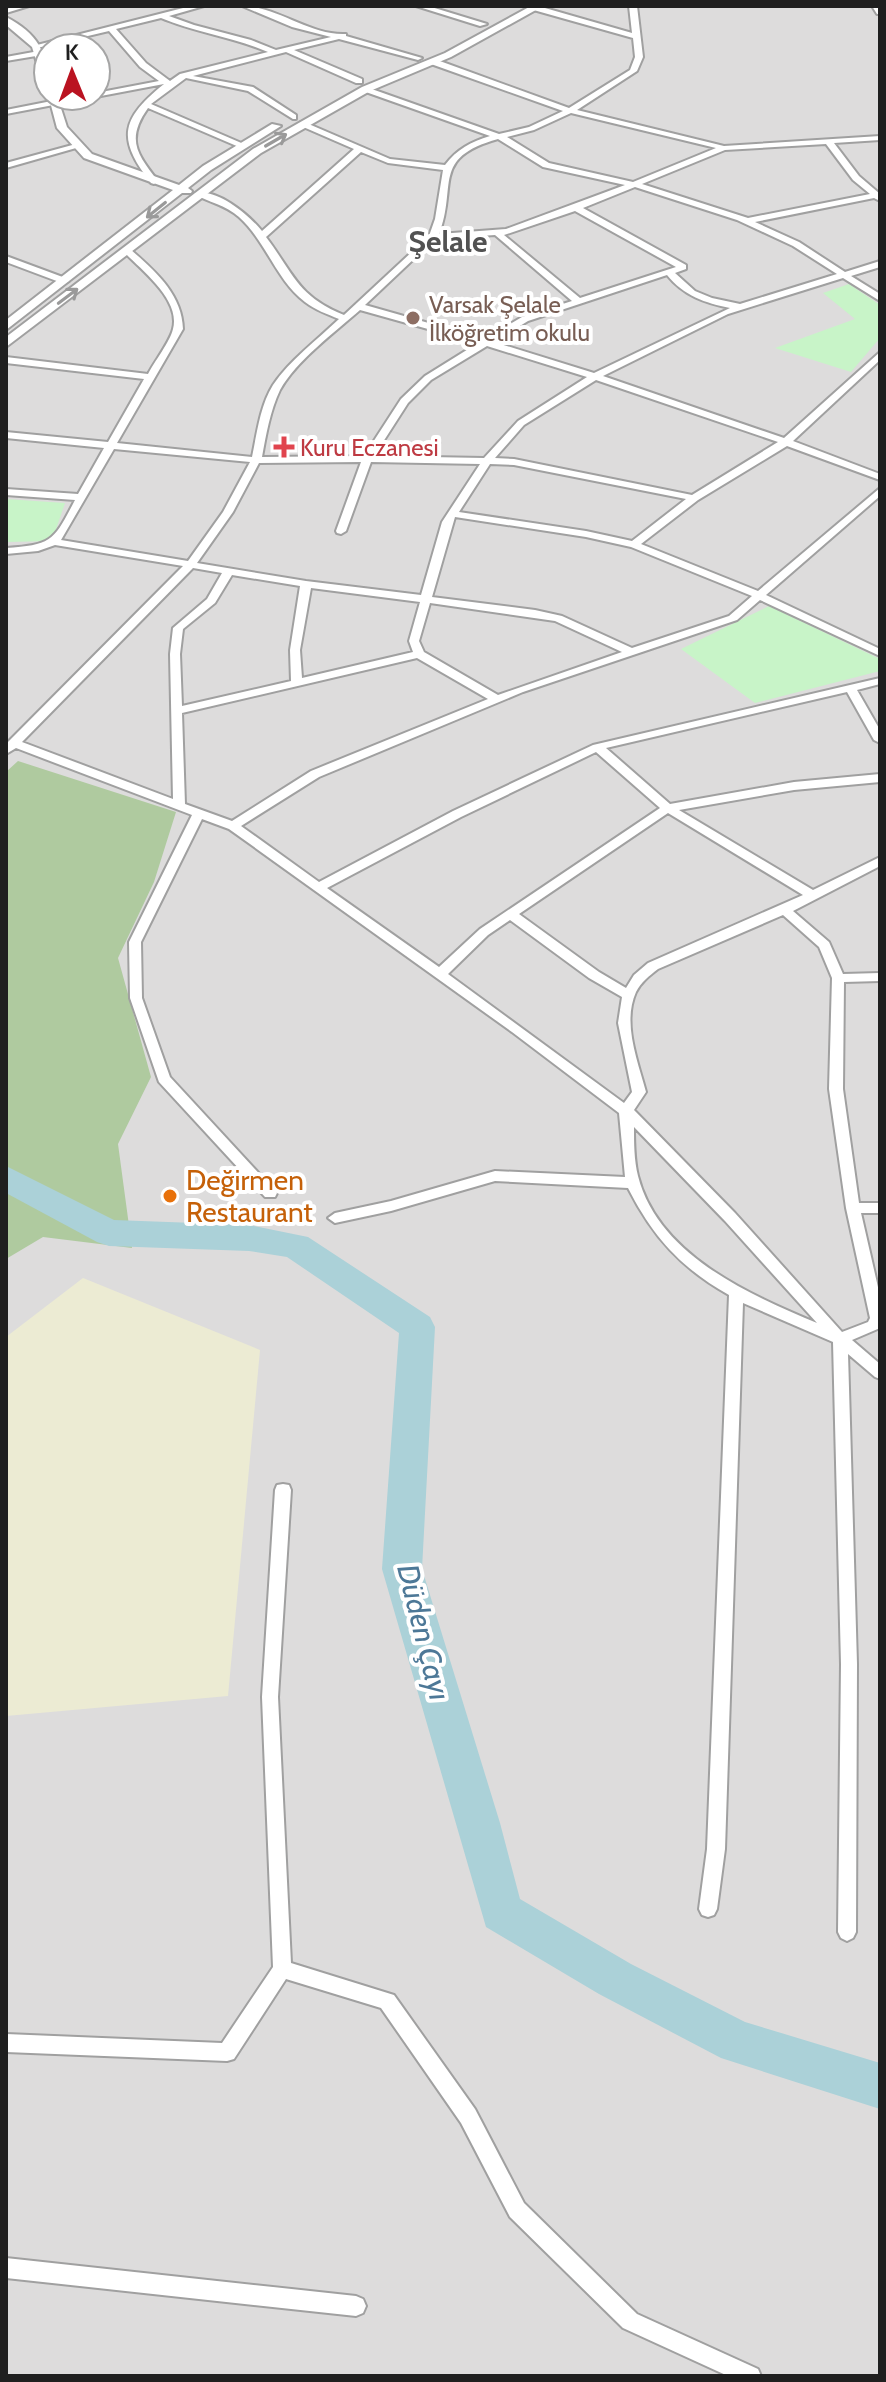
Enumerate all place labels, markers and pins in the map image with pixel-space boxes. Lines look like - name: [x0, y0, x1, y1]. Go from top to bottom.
- place label: Varsak Şelale İlköğretim okulu: [429, 290, 590, 347]
- marker: Varsak Şelale İlköğretim okulu: [404, 309, 422, 327]
- place label: Kuru Eczanesi: [300, 433, 439, 462]
- marker: Kuru Eczanesi: [275, 438, 293, 456]
- place label: Değirmen Restaurant: [186, 1163, 313, 1229]
- marker: Değirmen Restaurant: [161, 1187, 179, 1205]

